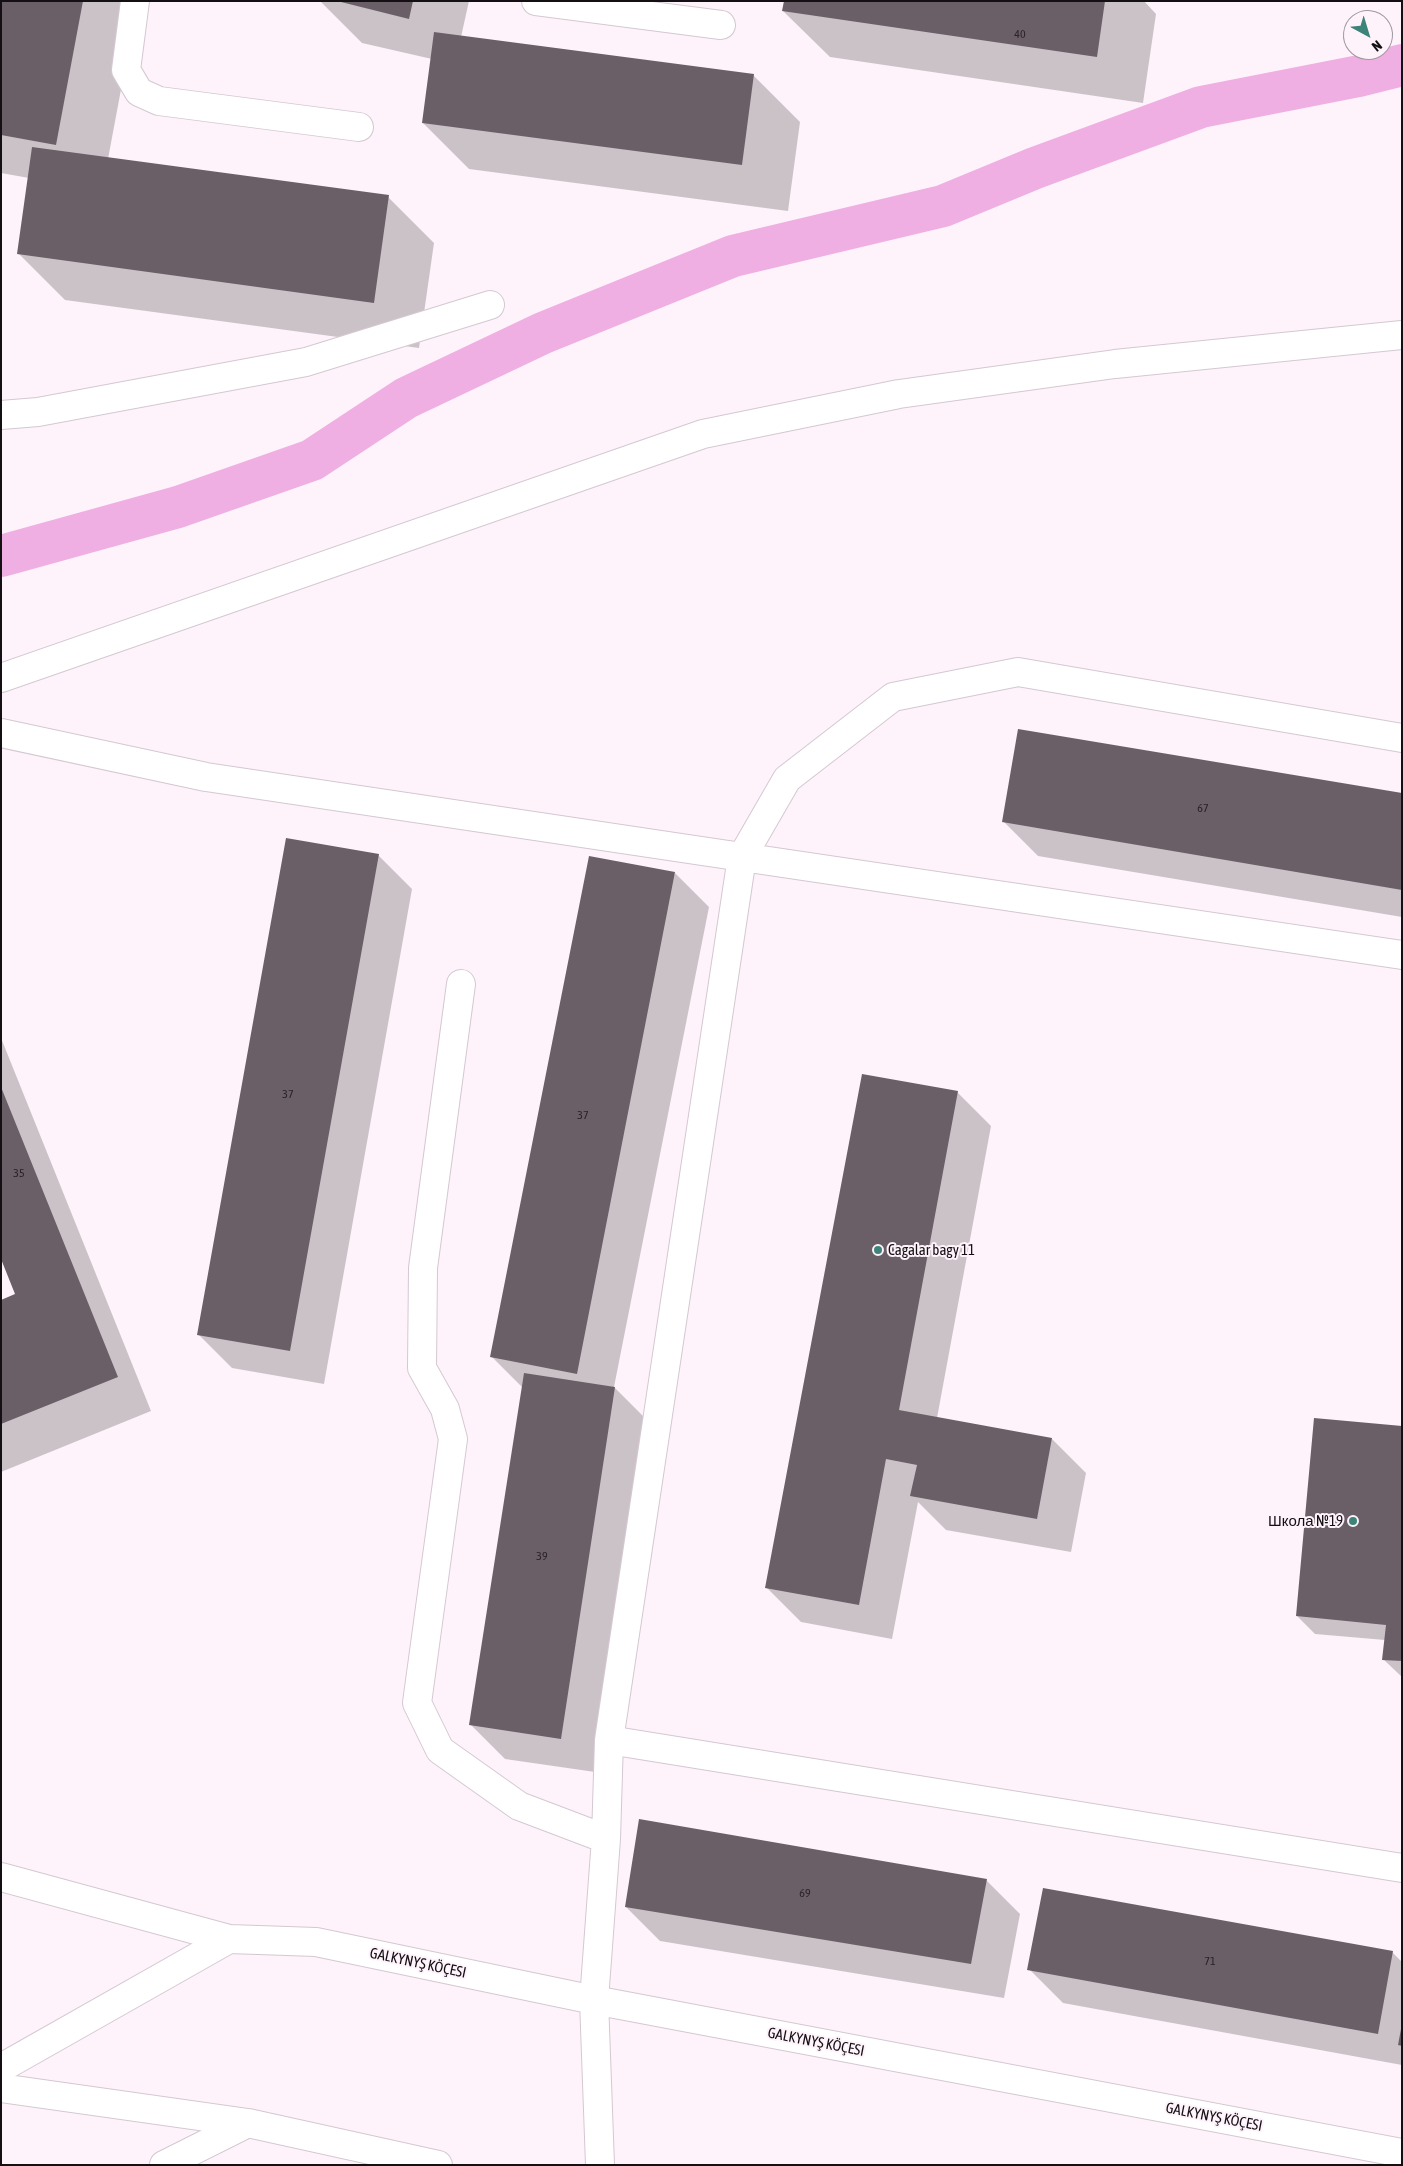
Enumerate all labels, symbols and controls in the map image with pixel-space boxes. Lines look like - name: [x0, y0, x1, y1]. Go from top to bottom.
- north arrow: [1343, 10, 1393, 60]
- house number: 40: [1014, 27, 1026, 41]
- text: N: [1369, 37, 1385, 55]
- house number: 67: [1197, 801, 1209, 815]
- house number: 37: [282, 1087, 294, 1101]
- house number: 37: [577, 1108, 589, 1122]
- house number: 35: [13, 1166, 25, 1180]
- place label: Cagalar bagy 11: [888, 1241, 975, 1259]
- marker: Cagalar bagy 11: [872, 1244, 884, 1256]
- place label: Школа №19: [1268, 1512, 1343, 1530]
- marker: Школа №19: [1347, 1515, 1359, 1527]
- house number: 39: [536, 1549, 548, 1563]
- house number: 69: [799, 1886, 811, 1900]
- street label: GALKYNYŞ KÖÇESI: [368, 1944, 468, 1982]
- house number: 71: [1204, 1954, 1216, 1968]
- street label: GALKYNYŞ KÖÇESI: [766, 2024, 866, 2060]
- street label: GALKYNYŞ KÖÇESI: [1164, 2099, 1264, 2135]

